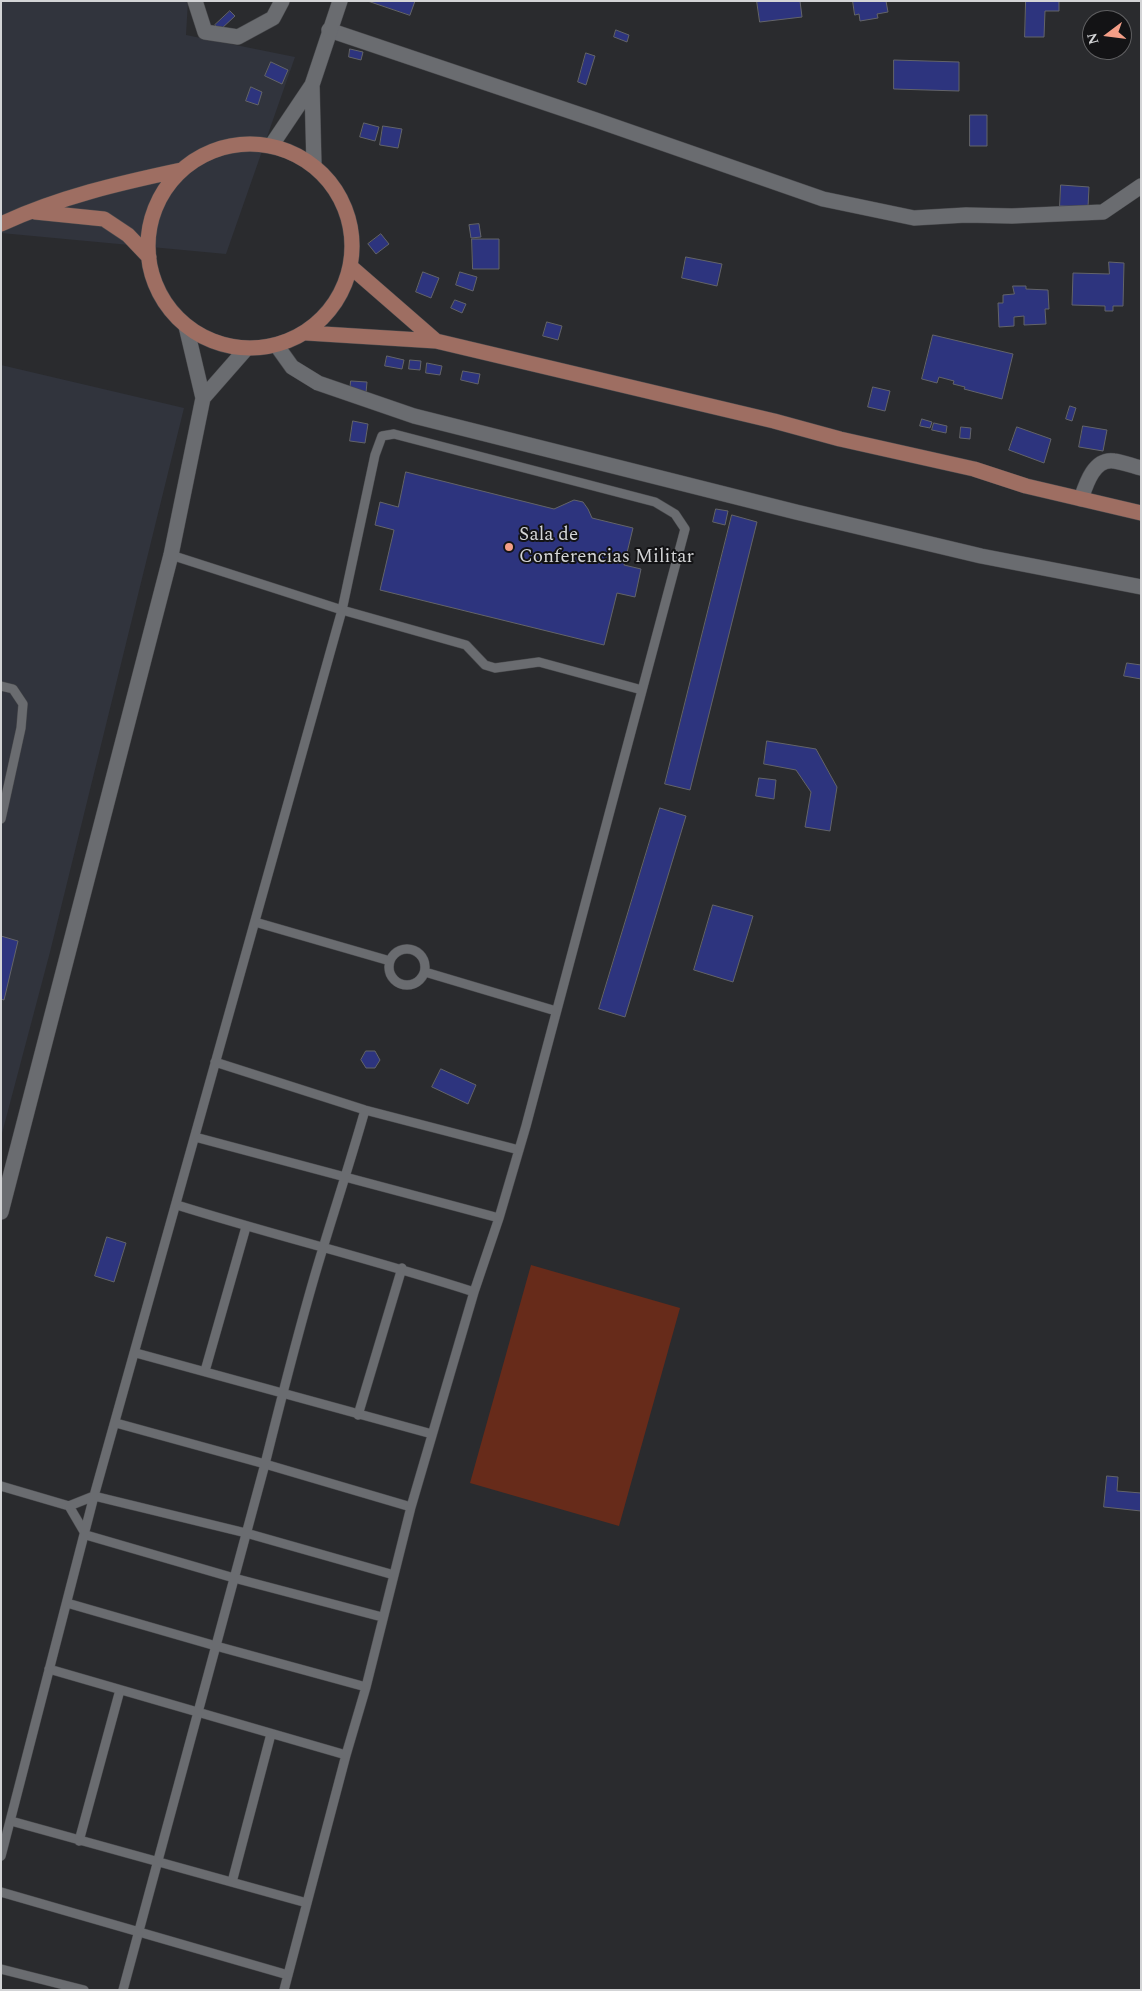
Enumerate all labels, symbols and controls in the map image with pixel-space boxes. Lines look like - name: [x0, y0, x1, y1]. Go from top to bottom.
- north arrow: [1082, 10, 1132, 60]
- text: N: [1081, 31, 1105, 47]
- place label: Sala de Conferencias Militar: [519, 525, 694, 569]
- marker: Sala de Conferencias Militar: [503, 541, 515, 553]

